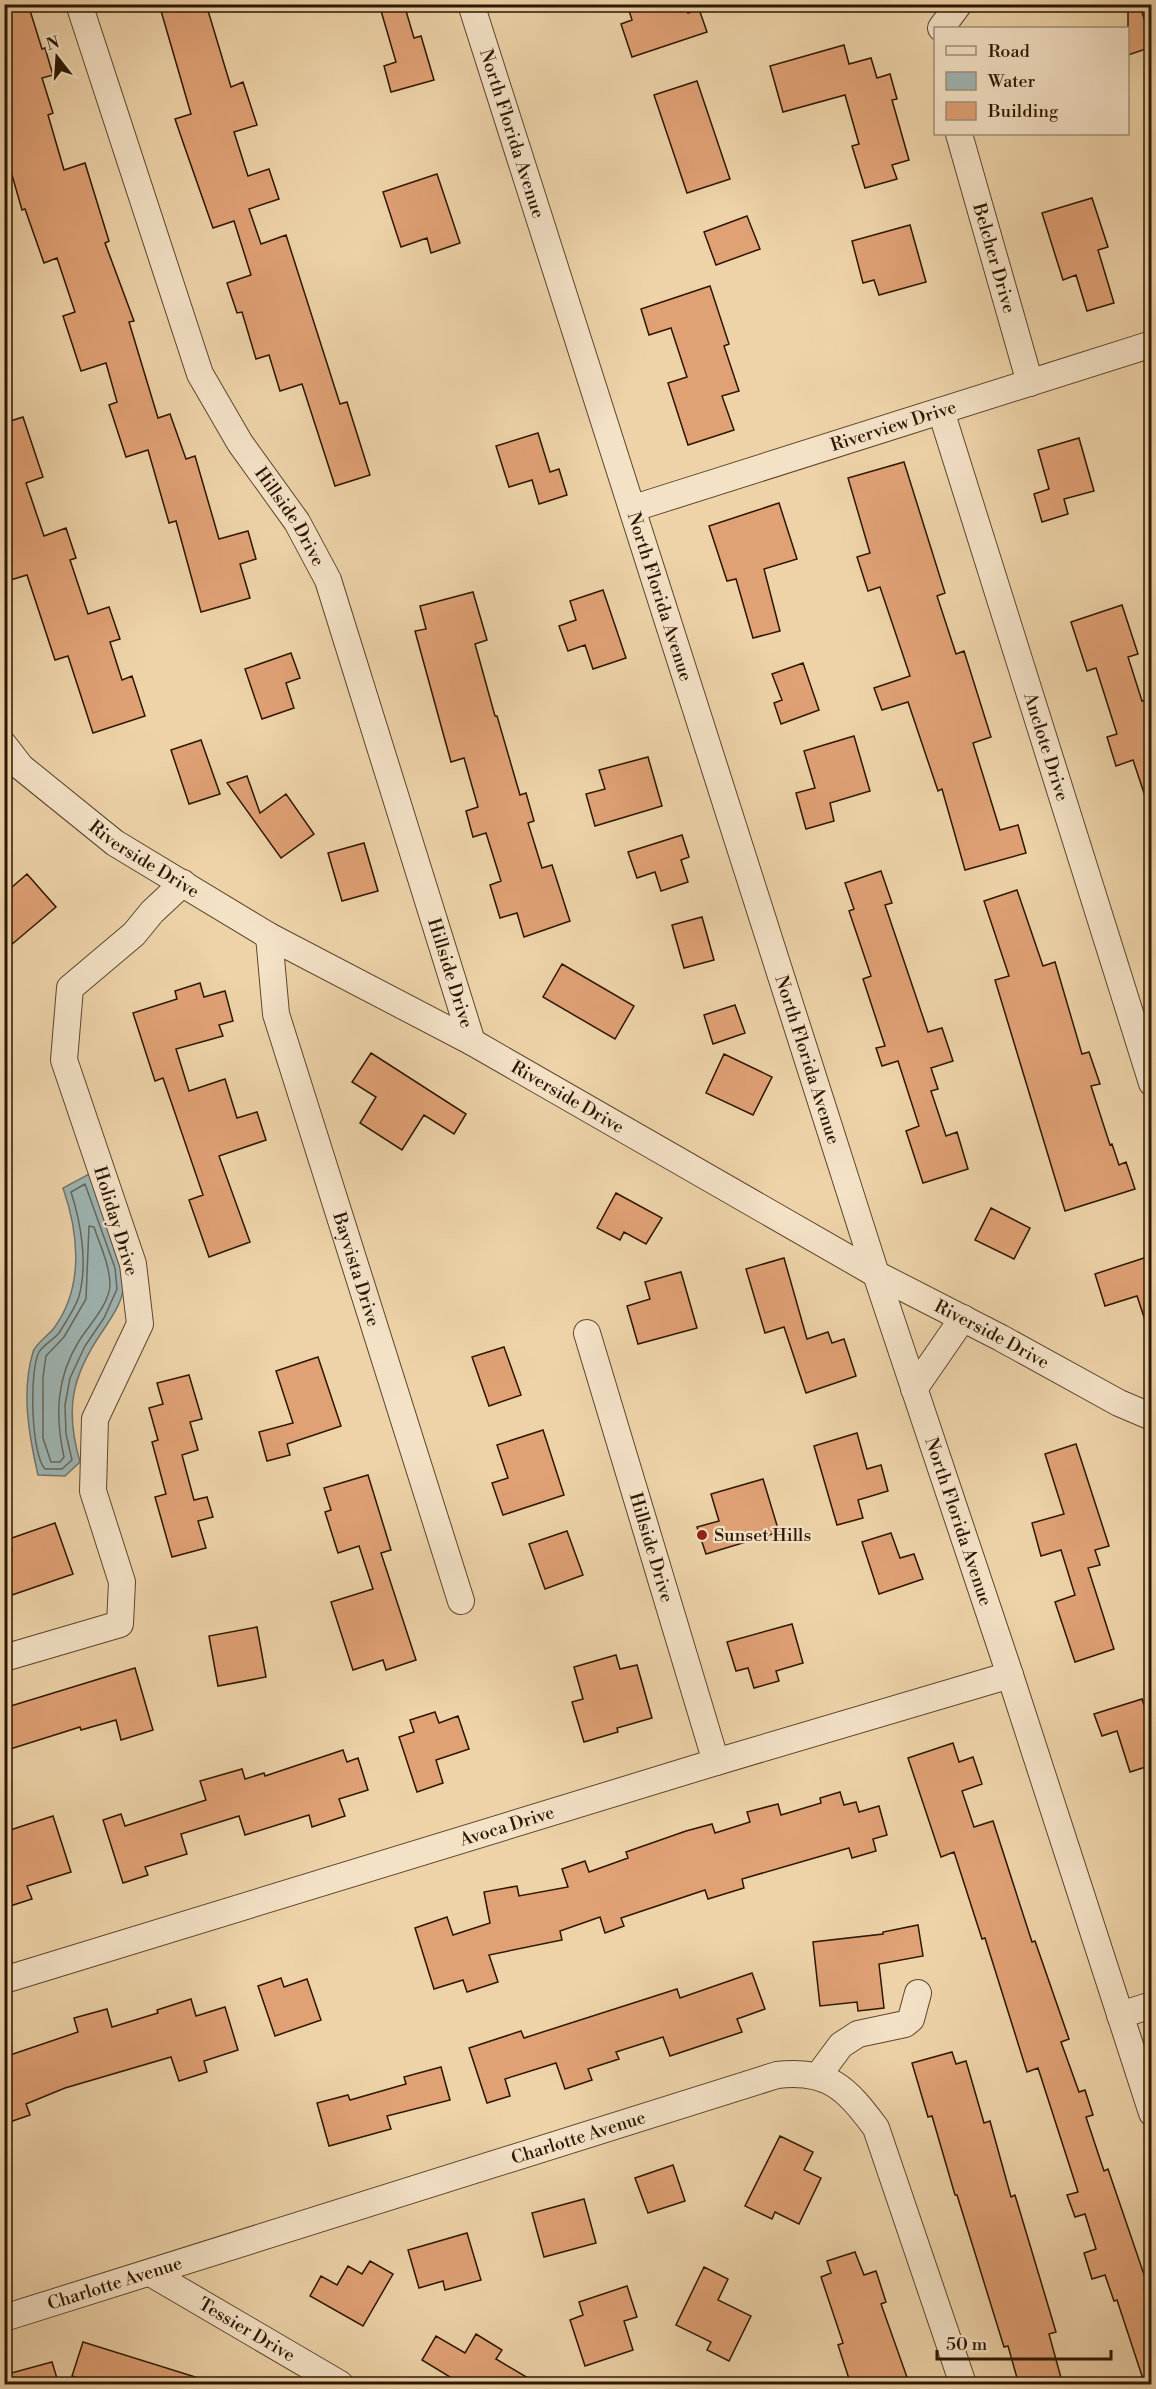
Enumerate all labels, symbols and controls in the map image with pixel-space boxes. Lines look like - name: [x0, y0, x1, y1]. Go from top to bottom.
- north arrow: [27, 27, 87, 87]
- legend: [934, 27, 1129, 135]
- text: N: [44, 32, 62, 55]
- text: Road: [988, 40, 1031, 63]
- street label: North Florida Avenue: [474, 46, 550, 221]
- text: Water: [987, 70, 1036, 93]
- text: Building: [987, 100, 1059, 123]
- street label: Belcher Drive: [967, 200, 1020, 316]
- street label: Riverview Drive: [828, 396, 959, 457]
- street label: Hillside Drive: [249, 463, 330, 570]
- street label: North Florida Avenue: [622, 509, 697, 684]
- street label: Anclote Drive: [1018, 689, 1074, 804]
- street label: Riverside Drive: [84, 816, 203, 903]
- street label: Hillside Drive: [422, 916, 478, 1031]
- street label: North Florida Avenue: [769, 972, 845, 1147]
- street label: Riverside Drive: [507, 1056, 628, 1139]
- street label: Holiday Drive: [88, 1164, 143, 1279]
- street label: Bayvista Drive: [327, 1208, 385, 1330]
- street label: Riverside Drive: [930, 1295, 1053, 1374]
- street label: North Florida Avenue: [919, 1434, 997, 1609]
- street label: Hillside Drive: [624, 1490, 678, 1605]
- place label: Sunset Hills: [714, 1524, 811, 1547]
- marker: Sunset Hills: [695, 1528, 709, 1542]
- street label: Avoca Drive: [456, 1801, 557, 1852]
- street label: Charlotte Avenue: [508, 2106, 649, 2170]
- street label: Charlotte Avenue: [45, 2252, 185, 2316]
- street label: Tessier Drive: [194, 2293, 299, 2367]
- scale bar: [937, 2323, 1111, 2361]
- text: 50 m: [946, 2333, 988, 2356]

